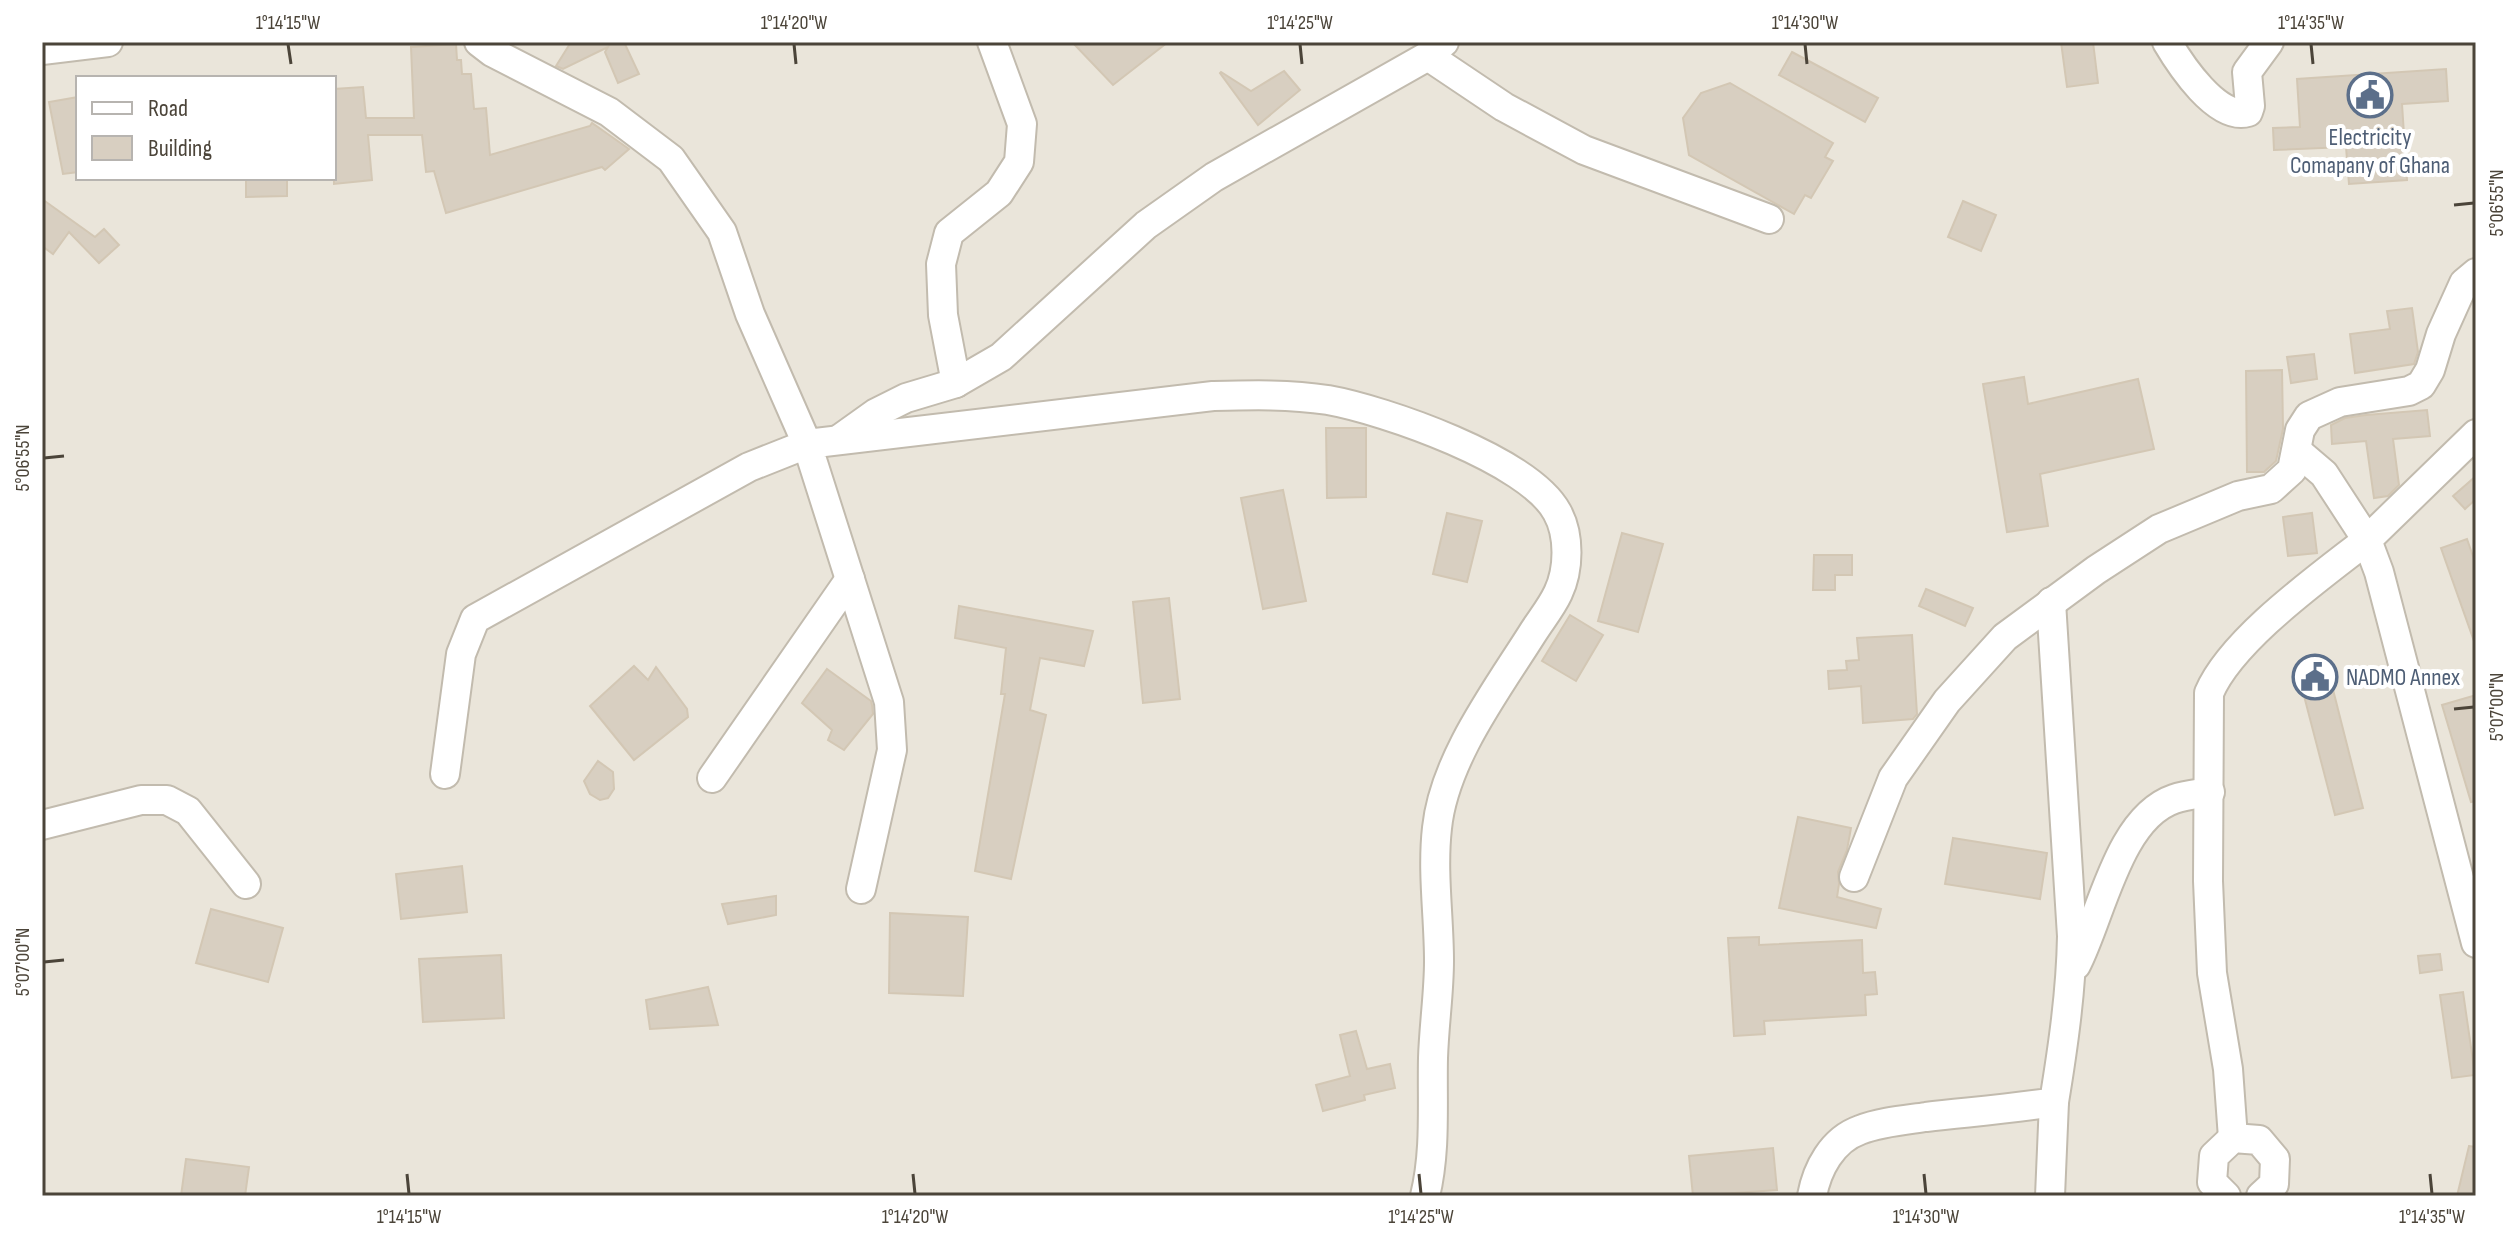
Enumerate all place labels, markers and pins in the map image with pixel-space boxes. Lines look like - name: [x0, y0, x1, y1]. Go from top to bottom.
- public building icon: Electricity Comapany of Ghana: [2346, 71, 2394, 119]
- place label: Electricity Comapany of Ghana: [2290, 123, 2450, 180]
- public building icon: NADMO Annex: [2291, 653, 2339, 701]
- place label: NADMO Annex: [2346, 663, 2460, 692]

